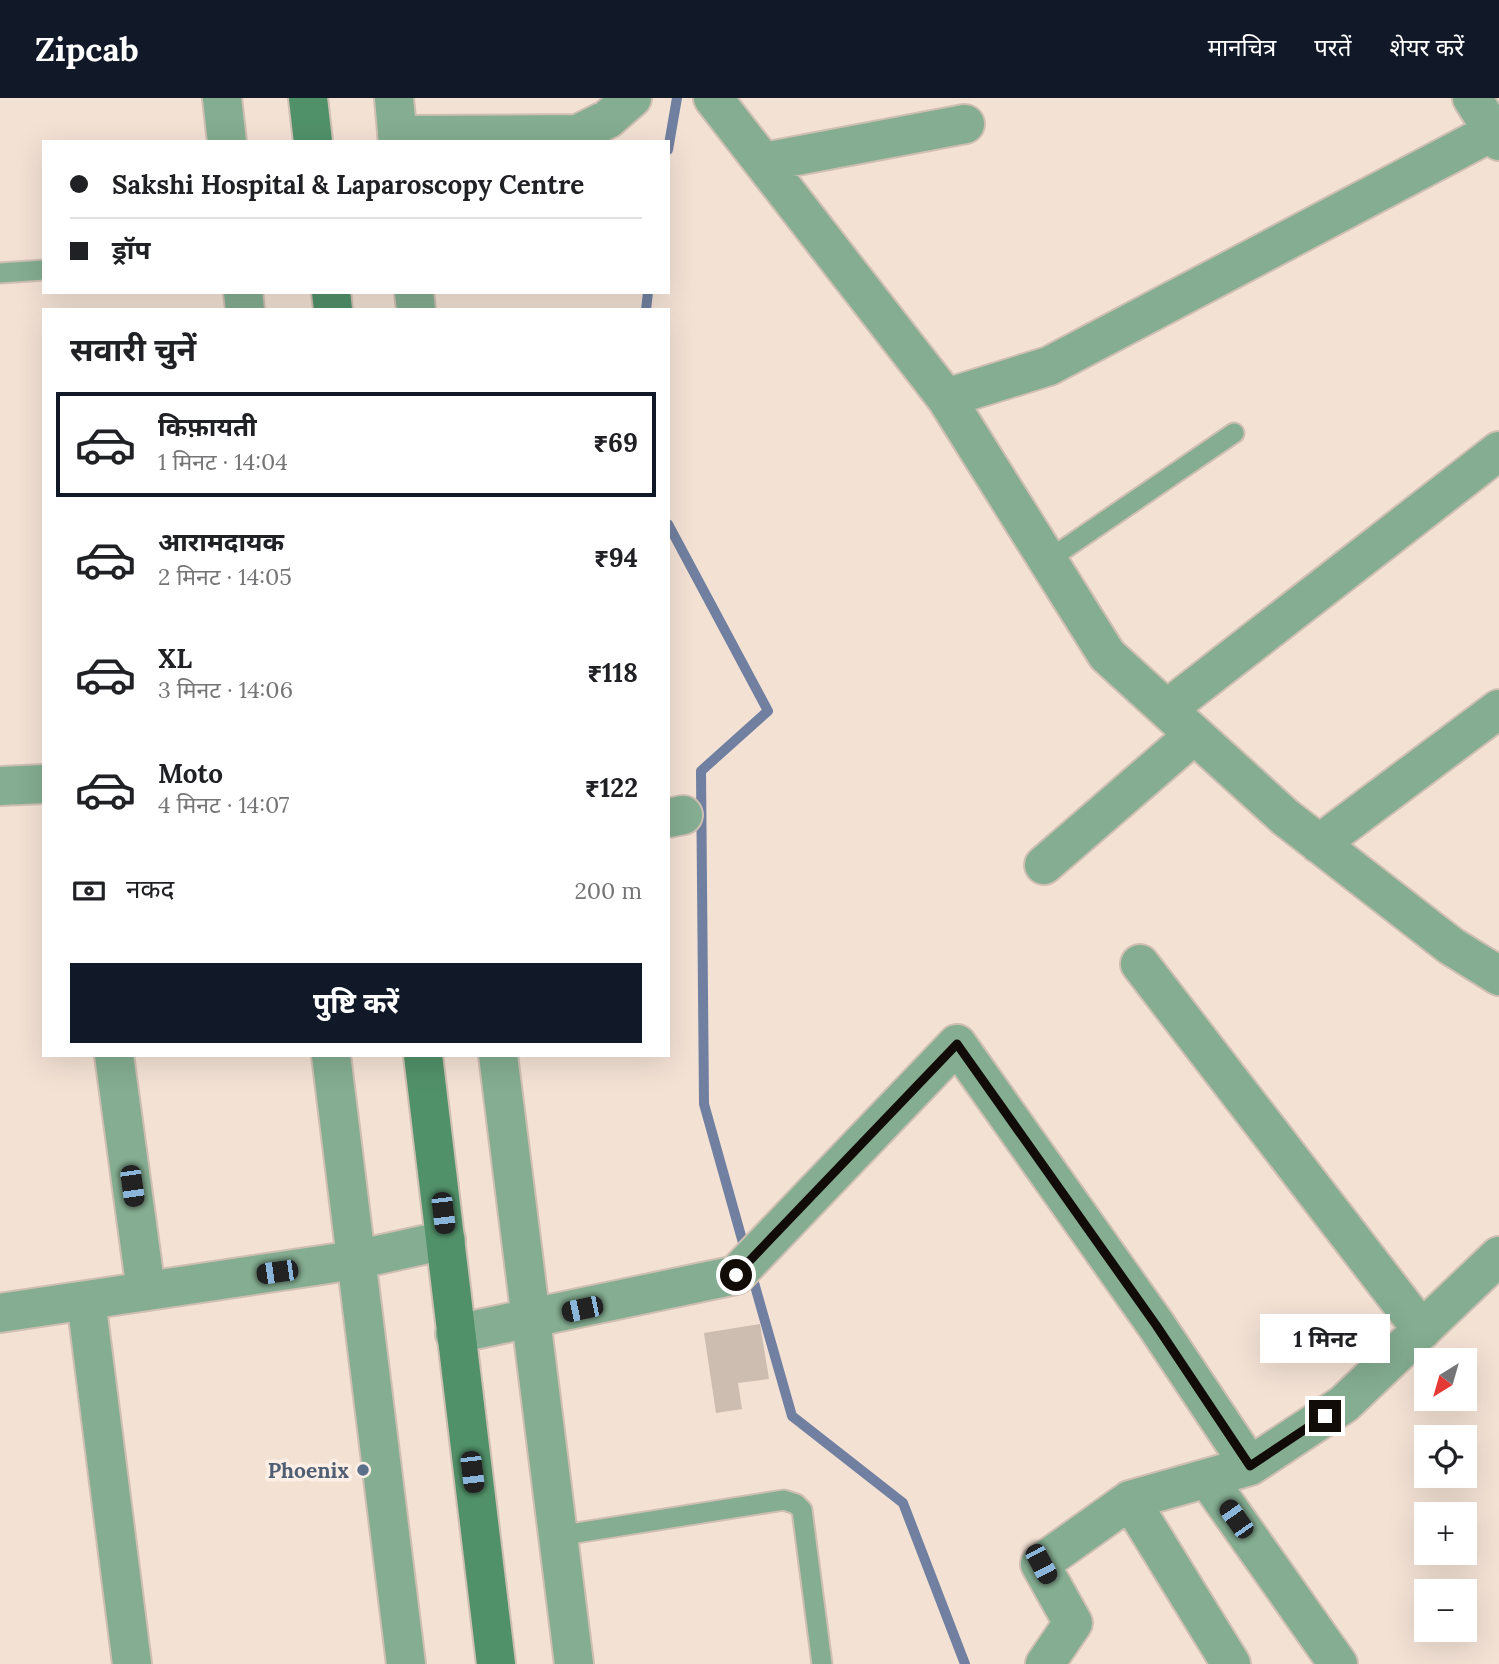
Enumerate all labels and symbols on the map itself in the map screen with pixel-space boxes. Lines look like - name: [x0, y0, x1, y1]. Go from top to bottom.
- car: [119, 1164, 146, 1208]
- car: [431, 1191, 456, 1235]
- car: [255, 1259, 300, 1285]
- route start: [720, 1259, 752, 1291]
- car: [560, 1294, 605, 1324]
- callout: 1 मिनट: [1260, 1314, 1390, 1364]
- north arrow: [1414, 1348, 1477, 1410]
- route end: [1309, 1400, 1341, 1432]
- car: [460, 1450, 485, 1494]
- place label: Phoenix: [268, 1457, 349, 1484]
- marker: Phoenix: [355, 1462, 371, 1478]
- car: [1216, 1496, 1257, 1542]
- car: [1022, 1541, 1061, 1587]

